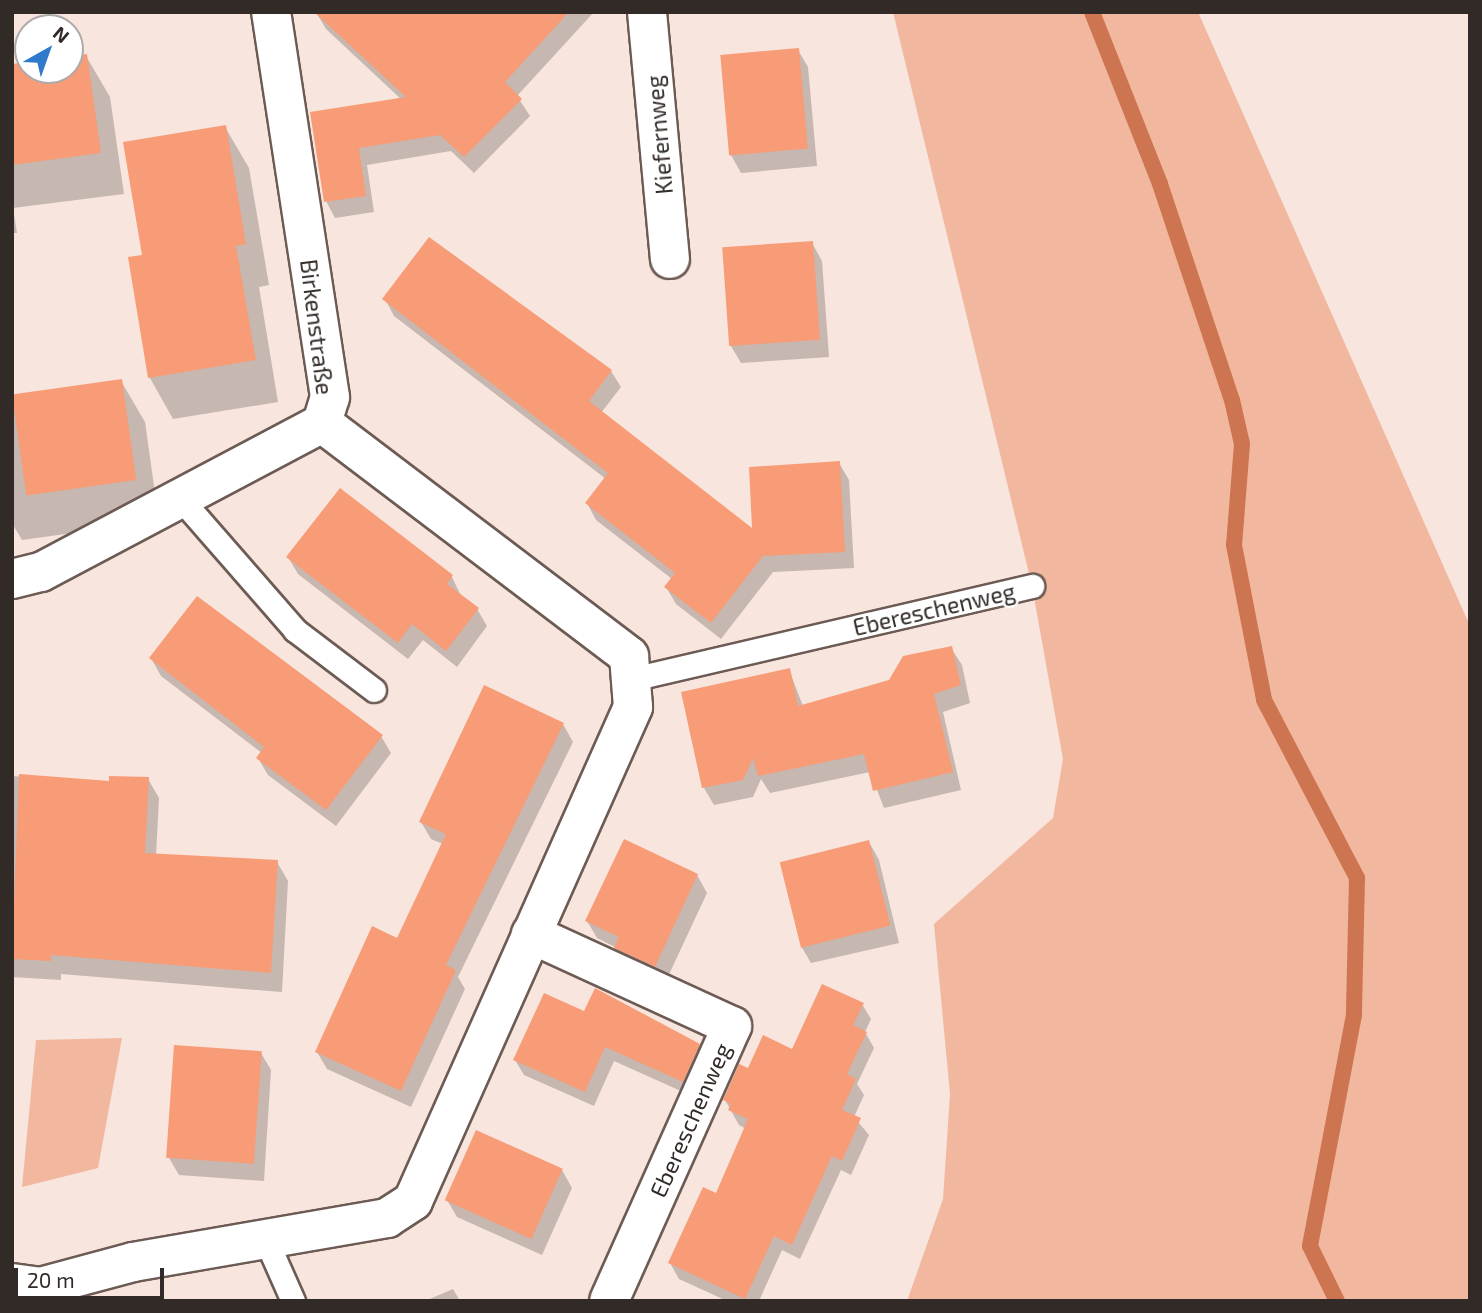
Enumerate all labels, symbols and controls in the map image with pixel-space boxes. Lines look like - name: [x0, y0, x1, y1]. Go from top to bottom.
- north arrow: [14, 14, 84, 84]
- text: N: [49, 21, 74, 47]
- street label: Kiefernweg: [640, 74, 678, 196]
- street label: Birkenstraße: [295, 258, 339, 396]
- street label: Ebereschenweg: [850, 577, 1018, 641]
- street label: Ebereschenweg: [644, 1039, 736, 1201]
- scale bar: [18, 1254, 168, 1298]
- text: 20 m: [27, 1267, 75, 1292]

